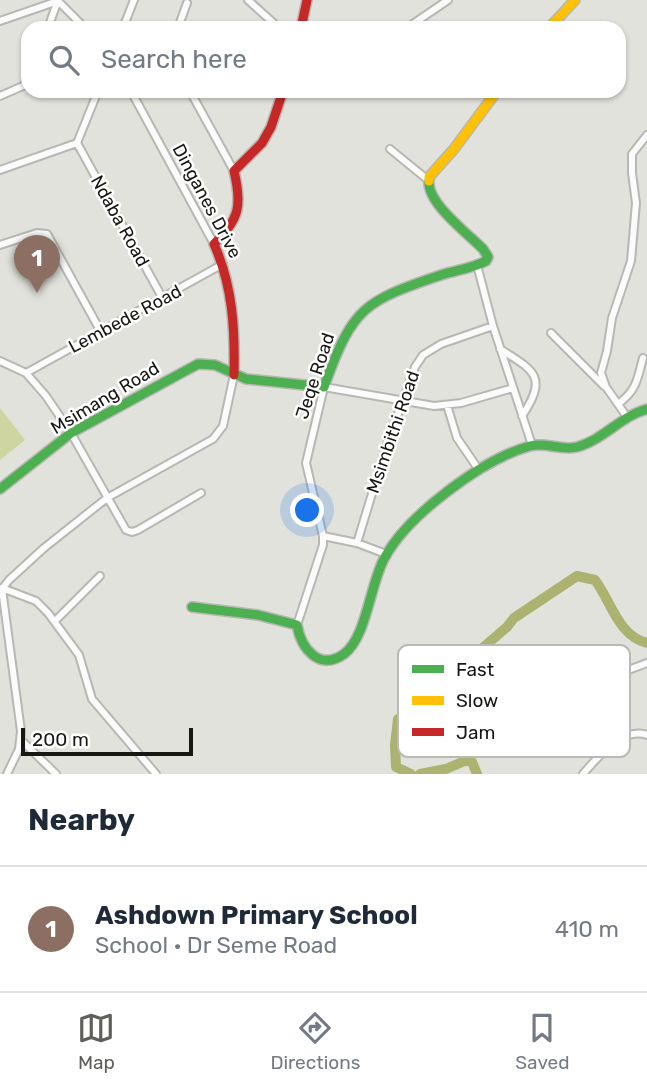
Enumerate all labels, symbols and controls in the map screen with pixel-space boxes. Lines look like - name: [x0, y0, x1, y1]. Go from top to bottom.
- search box: [21, 21, 626, 98]
- icon: search: [45, 41, 83, 79]
- text: Search here: [101, 44, 247, 75]
- street label: Dinganes Drive: [168, 140, 246, 262]
- street label: Ndaba Road: [86, 172, 154, 270]
- pin: 1: [14, 235, 60, 293]
- street label: Lembede Road: [65, 280, 185, 358]
- street label: Jeqe Road: [291, 330, 339, 422]
- street label: Msimang Road: [47, 357, 163, 439]
- street label: Msimbithi Road: [362, 368, 424, 496]
- your location: [290, 493, 324, 527]
- legend: [398, 645, 630, 757]
- text: Fast: [456, 658, 495, 681]
- text: Slow: [456, 689, 498, 712]
- text: Jam: [456, 721, 495, 744]
- scale bar: [21, 725, 192, 757]
- text: 200 m: [32, 728, 89, 751]
- text: Nearby: [28, 802, 135, 838]
- text: Ashdown Primary School: [95, 900, 418, 931]
- text: 1: [45, 915, 57, 943]
- text: 410 m: [555, 915, 619, 943]
- text: School · Dr Seme Road: [95, 931, 337, 959]
- tab: Map: [77, 1009, 115, 1074]
- tab: Directions: [270, 1009, 360, 1074]
- tab: Saved: [515, 1009, 570, 1074]

